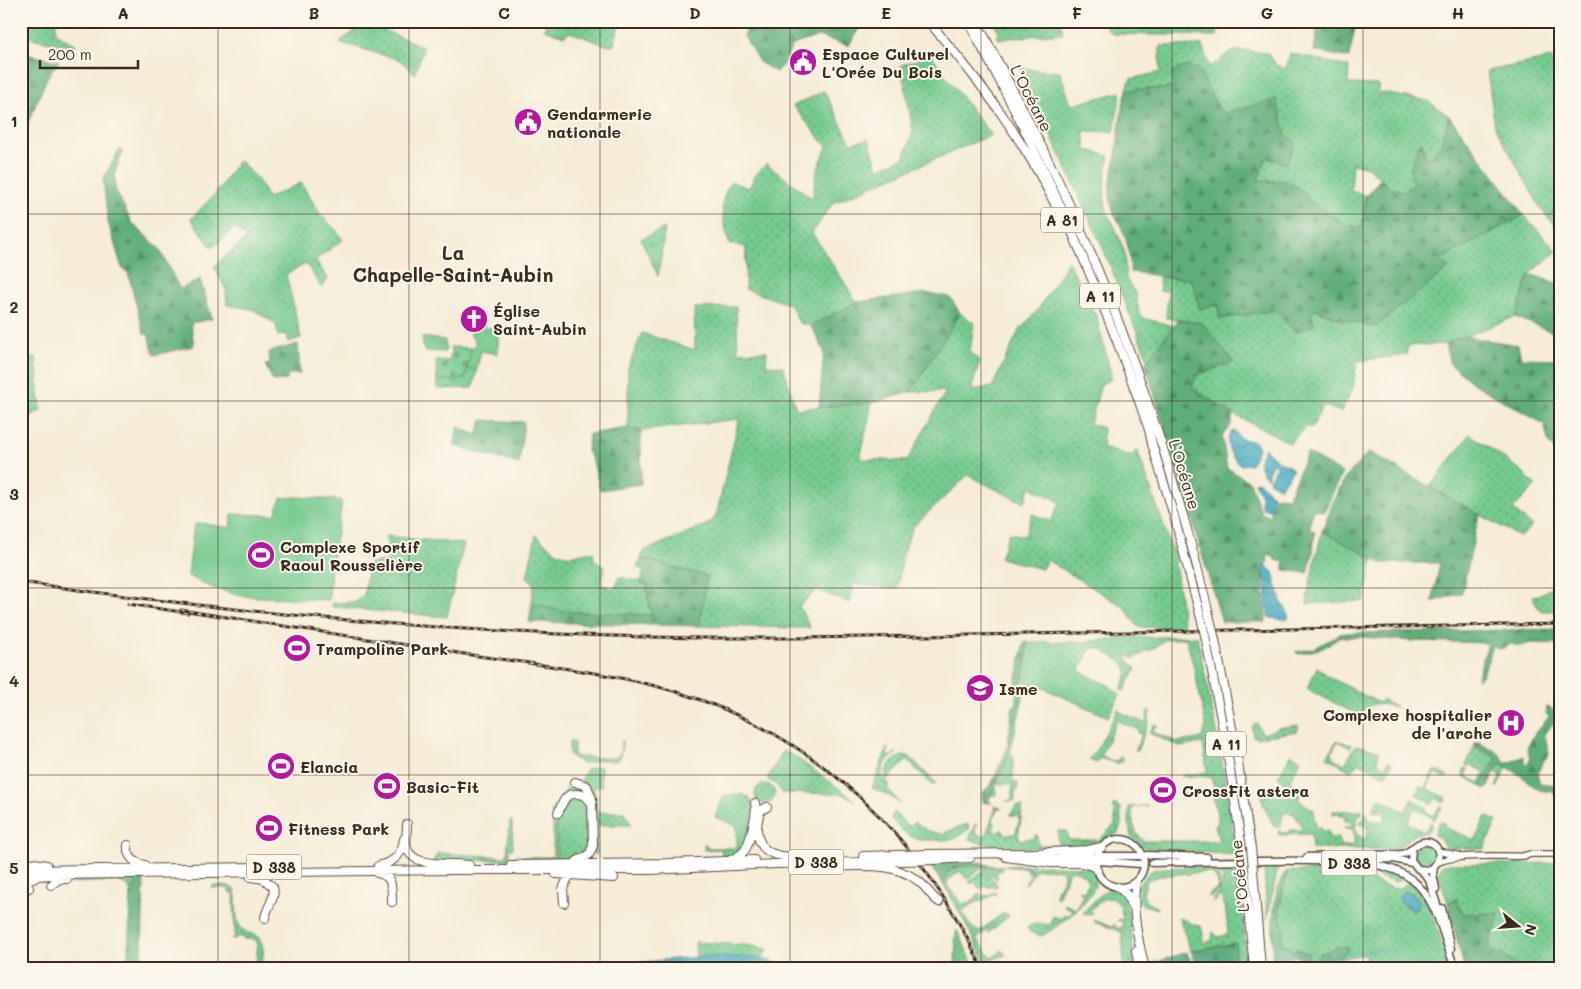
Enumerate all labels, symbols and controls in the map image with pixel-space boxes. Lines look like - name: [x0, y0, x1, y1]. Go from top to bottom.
- text: A: [117, 2, 129, 23]
- text: B: [309, 2, 319, 23]
- text: C: [498, 2, 510, 23]
- text: D: [689, 2, 701, 23]
- text: E: [881, 2, 891, 23]
- text: F: [1072, 2, 1082, 23]
- text: G: [1261, 2, 1273, 23]
- text: H: [1452, 2, 1464, 23]
- scale bar: [40, 38, 138, 70]
- place label: Espace Culturel L'Orée Du Bois: [822, 43, 949, 82]
- text: 200 m: [48, 44, 92, 64]
- public building icon: Espace Culturel L'Orée Du Bois: [788, 47, 818, 77]
- street label: L’Océane: [1006, 61, 1058, 135]
- place label: Gendarmerie nationale: [547, 103, 652, 142]
- public building icon: Gendarmerie nationale: [513, 107, 543, 137]
- text: 1: [10, 110, 18, 131]
- road number: A 81: [1041, 208, 1083, 232]
- district label: La Chapelle-Saint-Aubin: [353, 240, 553, 287]
- road number: A 11: [1080, 284, 1120, 308]
- text: 2: [10, 296, 19, 317]
- place label: Église Saint-Aubin: [493, 300, 586, 339]
- church icon: Église Saint-Aubin: [459, 304, 489, 334]
- street label: L’Océane: [1164, 436, 1206, 512]
- text: 3: [9, 483, 19, 504]
- place label: Complexe Sportif Raoul Rousselière: [280, 536, 423, 575]
- sports icon: Complexe Sportif Raoul Rousselière: [246, 540, 276, 570]
- sports icon: Trampoline Park: [282, 633, 312, 663]
- place label: Trampoline Park: [316, 638, 448, 659]
- text: 4: [9, 670, 19, 691]
- school or university icon: Isme: [965, 673, 995, 703]
- place label: Isme: [999, 678, 1037, 699]
- place label: Complexe hospitalier de l'arche: [1323, 704, 1492, 743]
- hospital icon: Complexe hospitalier de l'arche: [1496, 708, 1526, 738]
- road number: A 11: [1206, 732, 1246, 756]
- sports icon: Elancia: [266, 751, 296, 781]
- place label: Elancia: [300, 756, 359, 777]
- sports icon: Basic-Fit: [372, 771, 402, 801]
- sports icon: CrossFit astera: [1148, 775, 1178, 805]
- place label: Basic-Fit: [406, 776, 479, 797]
- place label: CrossFit astera: [1182, 780, 1309, 801]
- sports icon: Fitness Park: [254, 813, 284, 843]
- place label: Fitness Park: [288, 818, 389, 839]
- street label: L’Océane: [1225, 839, 1253, 913]
- road number: D 338: [788, 850, 844, 874]
- road number: D 338: [1322, 850, 1376, 876]
- road number: D 338: [246, 854, 302, 880]
- text: 5: [9, 857, 19, 878]
- north arrow: [1494, 902, 1544, 952]
- text: N: [1520, 922, 1542, 938]

